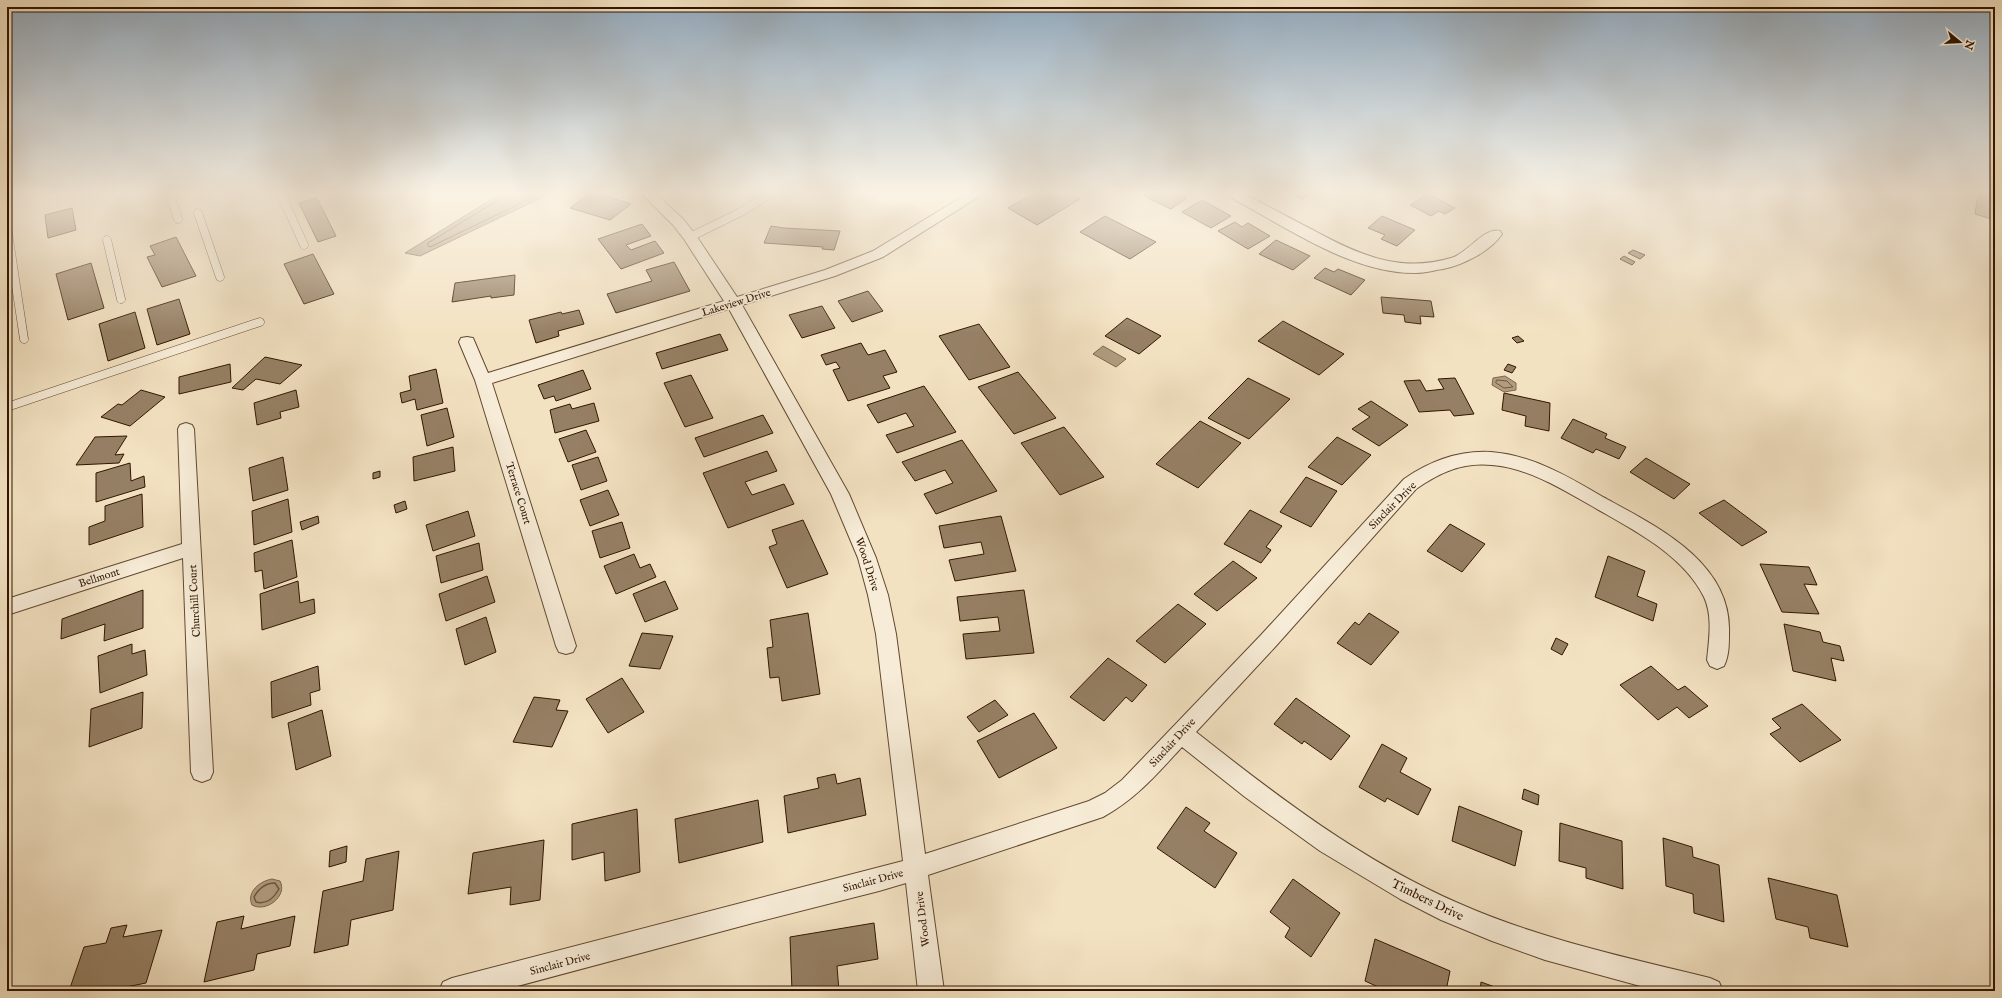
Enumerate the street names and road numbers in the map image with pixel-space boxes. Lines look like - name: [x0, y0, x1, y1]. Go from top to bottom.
- street label: Lakeview Drive: [700, 286, 773, 320]
- street label: Terrace Court: [502, 460, 534, 526]
- street label: Sinclair Drive: [1366, 479, 1420, 533]
- street label: Wood Drive: [852, 536, 882, 593]
- street label: Churchill Court: [186, 564, 204, 638]
- street label: Bellmont: [77, 565, 122, 591]
- street label: Sinclair Drive: [1146, 715, 1199, 770]
- street label: Sinclair Drive: [842, 866, 905, 896]
- street label: Timbers Drive: [1388, 876, 1466, 925]
- street label: Wood Drive: [913, 890, 933, 947]
- street label: Sinclair Drive: [529, 949, 592, 979]

